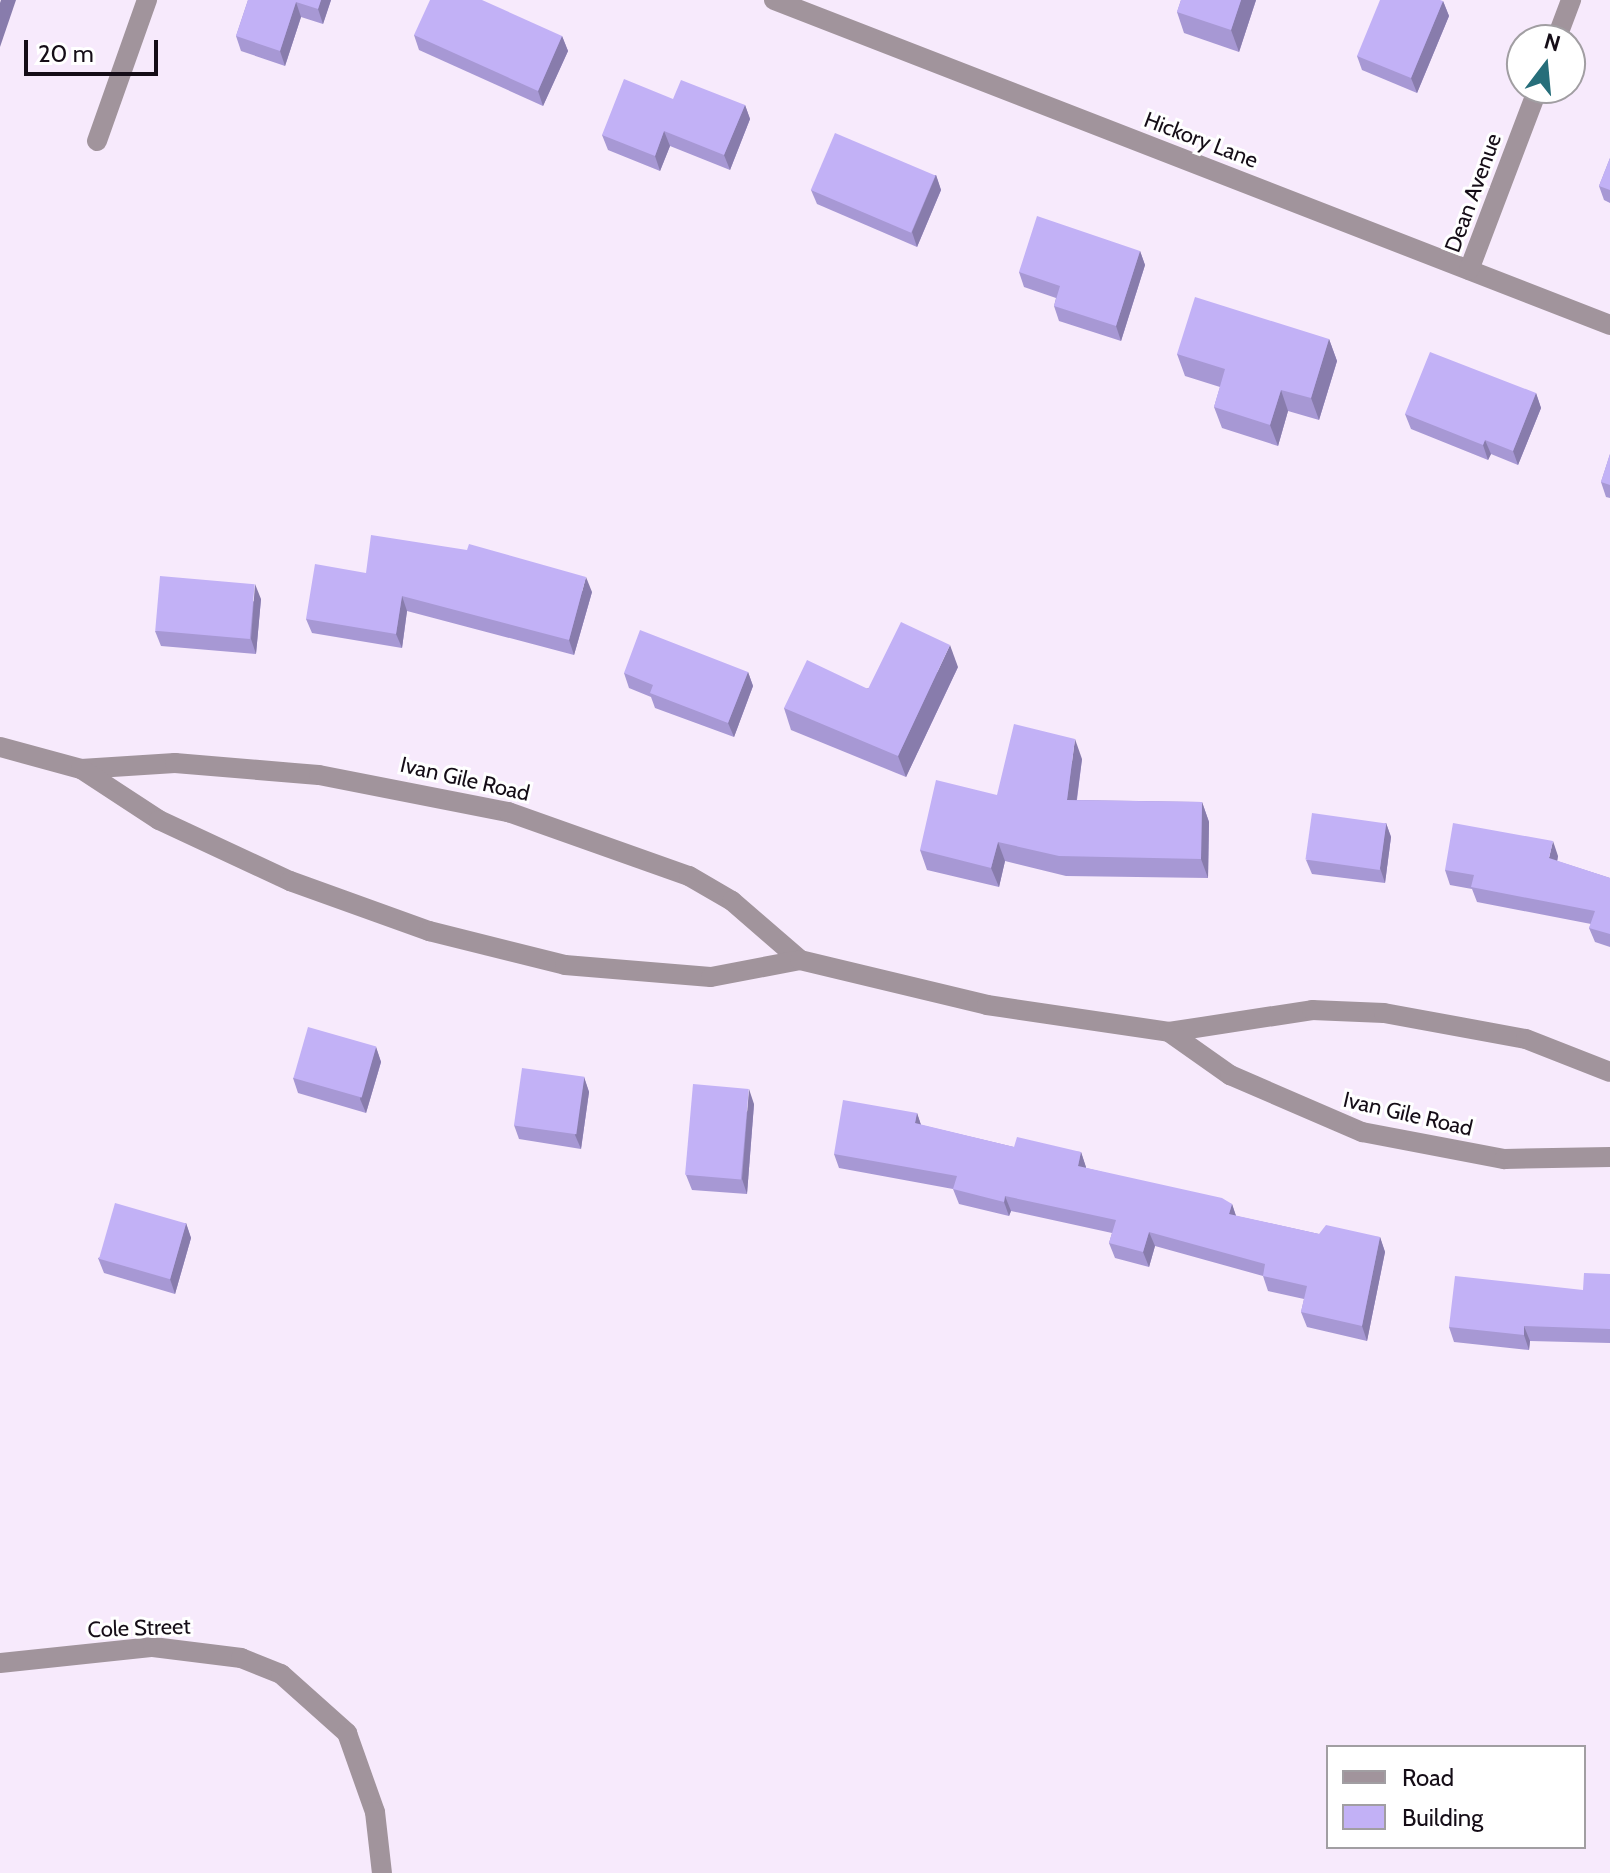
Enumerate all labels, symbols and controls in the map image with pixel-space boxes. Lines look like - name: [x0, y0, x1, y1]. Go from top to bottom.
- scale bar: [28, 24, 162, 74]
- north arrow: [1506, 24, 1586, 104]
- text: N: [1541, 27, 1563, 57]
- text: 20 m: [38, 39, 94, 68]
- street label: Hickory Lane: [1140, 106, 1262, 174]
- street label: Dean Avenue: [1439, 130, 1507, 256]
- street label: Ivan Gile Road: [398, 751, 532, 807]
- street label: Ivan Gile Road: [1341, 1086, 1475, 1142]
- street label: Cole Street: [87, 1613, 191, 1643]
- legend: [1326, 1745, 1586, 1849]
- text: Road: [1402, 1763, 1454, 1792]
- text: Building: [1402, 1803, 1483, 1832]

